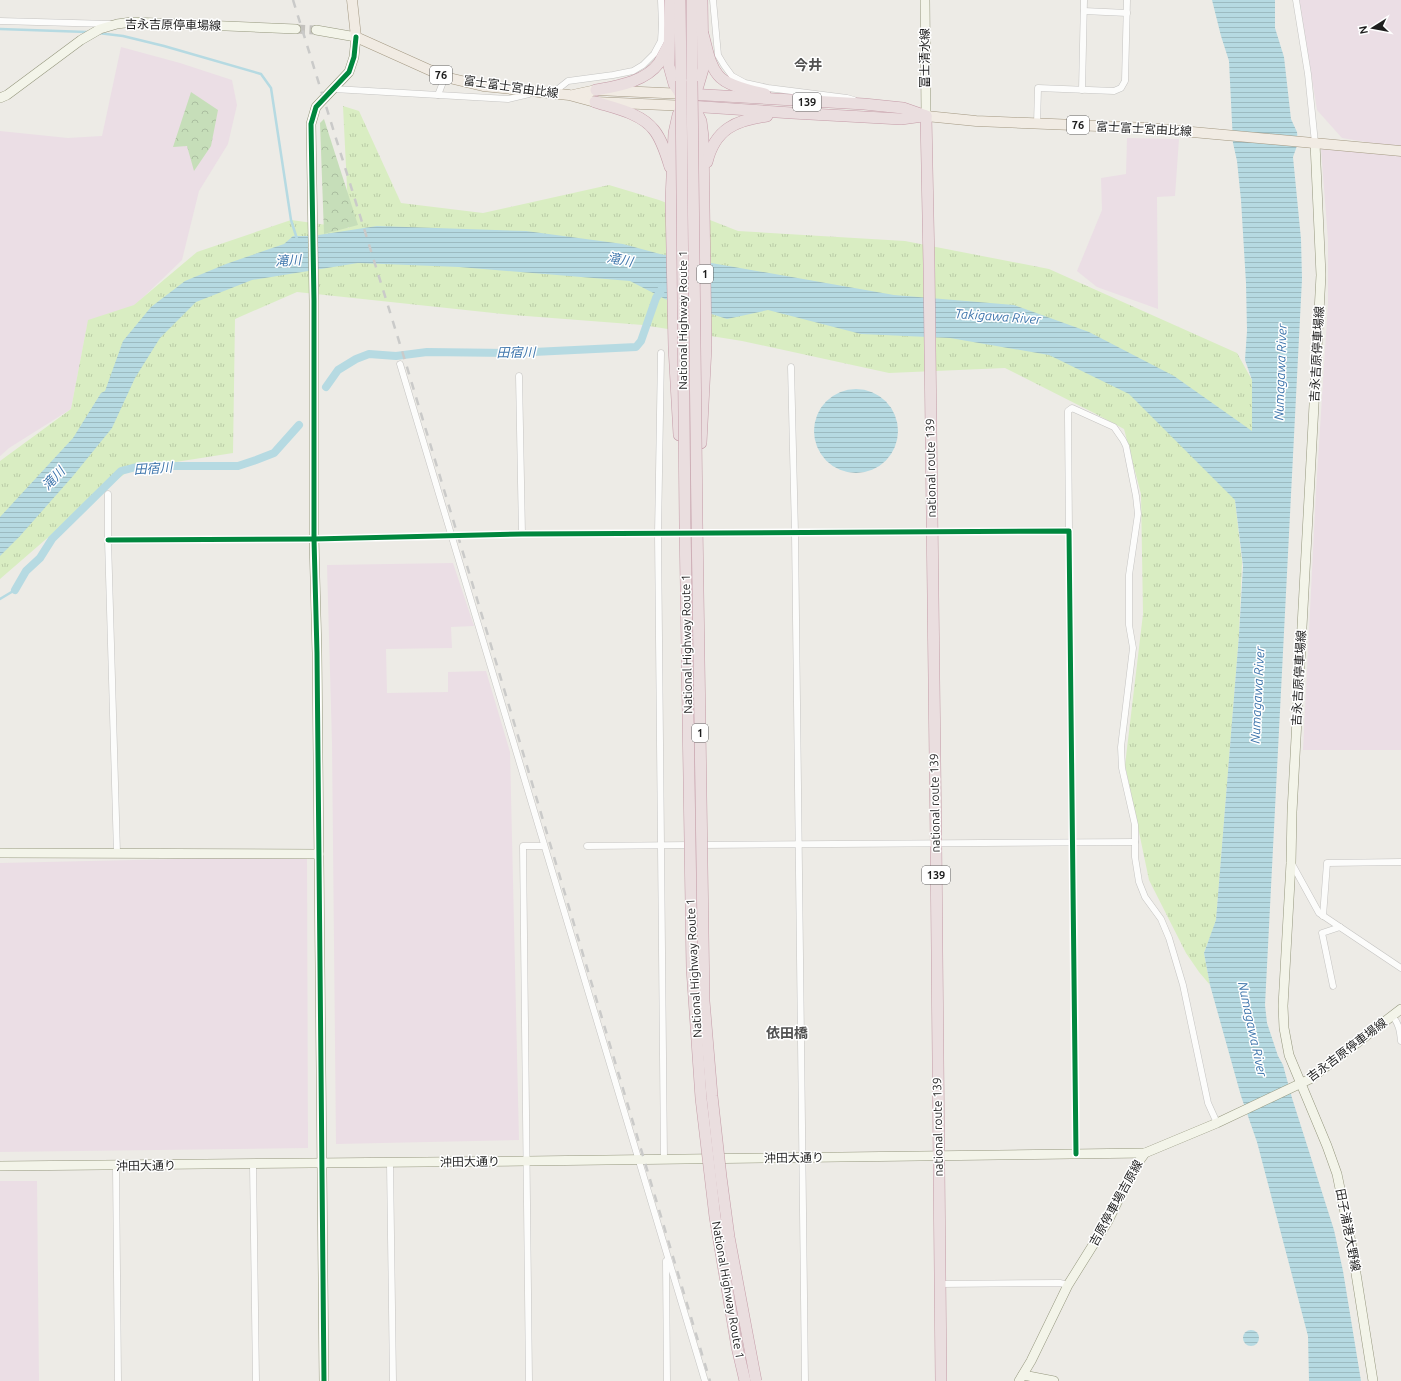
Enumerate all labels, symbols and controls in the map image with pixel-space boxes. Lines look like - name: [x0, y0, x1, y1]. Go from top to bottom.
- north arrow: [1353, 8, 1393, 48]
- street label: 吉永吉原停車場線: [125, 17, 221, 32]
- text: N: [1357, 25, 1370, 35]
- street label: 富士清水線: [918, 28, 931, 88]
- district label: 今井: [794, 57, 822, 73]
- road number: 76: [430, 66, 452, 84]
- street label: 富士富士宮由比線: [463, 73, 560, 100]
- road number: 139: [793, 93, 821, 111]
- road number: 76: [1067, 116, 1089, 134]
- street label: 富士富士宮由比線: [1096, 119, 1192, 138]
- water label: 滝川: [606, 250, 636, 269]
- street label: National Highway Route 1: [676, 250, 689, 390]
- water label: 滝川: [275, 252, 303, 268]
- road number: 1: [697, 265, 713, 283]
- water label: Takigawa River: [954, 306, 1043, 326]
- street label: 吉永吉原停車場線: [1307, 306, 1326, 402]
- water label: Numagawa River: [1271, 322, 1289, 421]
- water label: 田宿川: [496, 345, 538, 359]
- street label: national route 139: [923, 418, 938, 518]
- water label: 田宿川: [133, 460, 175, 476]
- water label: 滝川: [39, 462, 68, 492]
- street label: National Highway Route 1: [679, 574, 694, 714]
- street label: 吉永吉原停車場線: [1289, 630, 1308, 726]
- water label: Numagawa River: [1247, 645, 1267, 744]
- road number: 1: [692, 724, 708, 742]
- street label: national route 139: [927, 753, 942, 853]
- road number: 139: [922, 866, 950, 884]
- street label: National Highway Route 1: [683, 898, 704, 1038]
- water label: Numagawa River: [1236, 980, 1270, 1079]
- street label: 吉永吉原停車場線: [1304, 1016, 1389, 1084]
- district label: 依田橋: [766, 1025, 808, 1041]
- street label: national route 139: [930, 1077, 945, 1177]
- street label: 沖田大通り: [764, 1150, 824, 1165]
- street label: 沖田大通り: [440, 1154, 500, 1169]
- street label: 沖田大通り: [116, 1158, 176, 1173]
- street label: 吉原停車場吉原線: [1087, 1158, 1145, 1248]
- street label: 田子浦港大野線: [1334, 1187, 1363, 1272]
- street label: National Highway Route 1: [710, 1220, 747, 1360]

